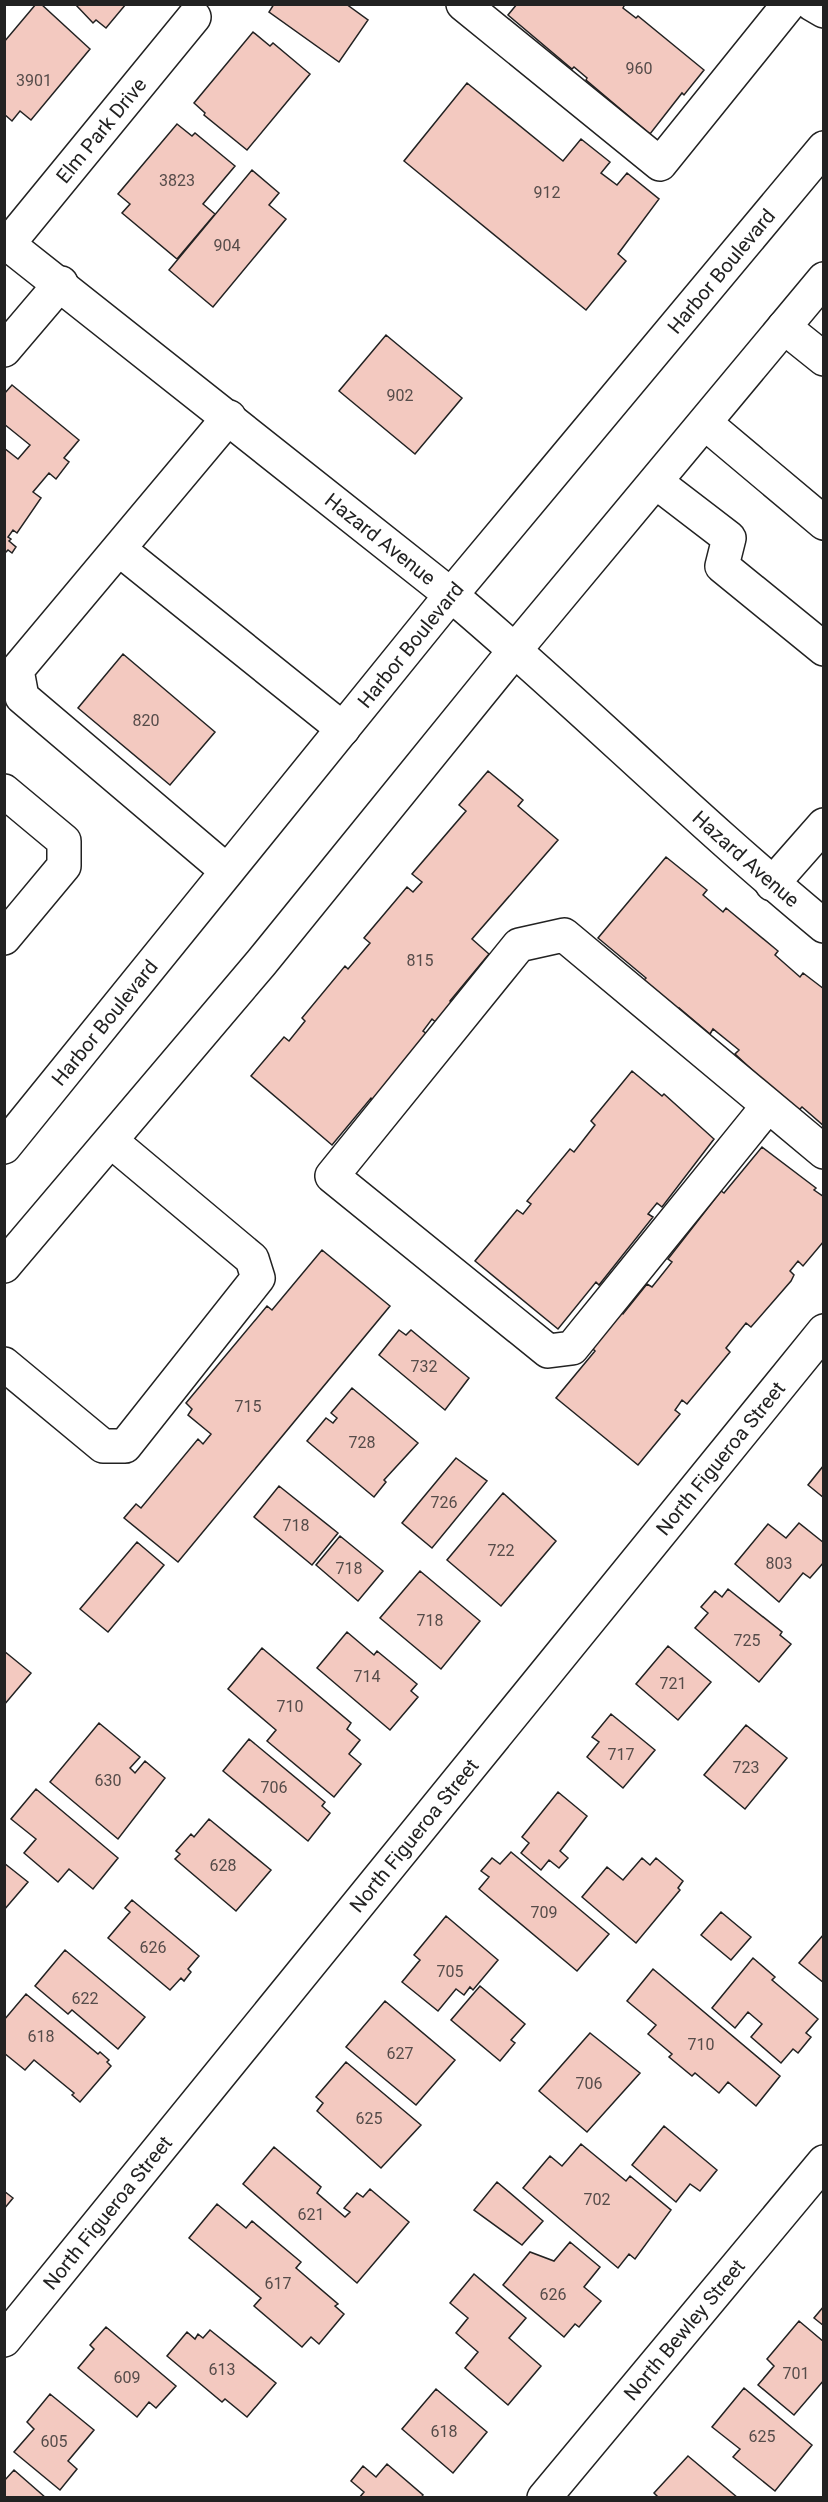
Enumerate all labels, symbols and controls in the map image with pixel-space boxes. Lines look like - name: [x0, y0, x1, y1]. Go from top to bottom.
- house number: 960: [626, 59, 652, 78]
- house number: 3901: [16, 71, 52, 90]
- street label: Elm Park Drive: [51, 73, 151, 188]
- house number: 3823: [159, 171, 195, 190]
- house number: 912: [534, 183, 560, 202]
- street label: Harbor Boulevard: [662, 204, 780, 338]
- house number: 904: [214, 236, 240, 255]
- house number: 902: [387, 386, 413, 405]
- street label: Hazard Avenue: [320, 488, 440, 590]
- street label: Harbor Boulevard: [352, 577, 469, 713]
- house number: 820: [133, 711, 159, 730]
- street label: Hazard Avenue: [688, 806, 804, 912]
- house number: 815: [407, 951, 433, 970]
- street label: Harbor Boulevard: [47, 955, 163, 1090]
- house number: 732: [411, 1357, 437, 1376]
- street label: North Figueroa Street: [651, 1377, 790, 1540]
- house number: 715: [235, 1397, 261, 1416]
- house number: 728: [349, 1433, 375, 1452]
- house number: 726: [431, 1493, 457, 1512]
- house number: 718: [283, 1516, 309, 1535]
- house number: 722: [488, 1541, 514, 1560]
- house number: 803: [766, 1554, 792, 1573]
- house number: 718: [336, 1559, 362, 1578]
- house number: 718: [417, 1611, 443, 1630]
- house number: 725: [734, 1631, 760, 1650]
- house number: 714: [354, 1667, 380, 1686]
- house number: 721: [660, 1674, 686, 1693]
- house number: 710: [277, 1697, 303, 1716]
- house number: 717: [608, 1745, 634, 1764]
- street label: North Figueroa Street: [344, 1754, 483, 1917]
- house number: 723: [733, 1758, 759, 1777]
- house number: 630: [95, 1771, 121, 1790]
- house number: 706: [261, 1778, 287, 1797]
- house number: 628: [210, 1856, 236, 1875]
- house number: 709: [531, 1903, 557, 1922]
- house number: 626: [140, 1938, 166, 1957]
- house number: 705: [437, 1962, 463, 1981]
- house number: 622: [72, 1989, 98, 2008]
- house number: 618: [28, 2027, 54, 2046]
- house number: 710: [688, 2035, 714, 2054]
- house number: 627: [387, 2044, 413, 2063]
- house number: 706: [576, 2074, 602, 2093]
- house number: 625: [356, 2109, 382, 2128]
- street label: North Figueroa Street: [38, 2131, 177, 2294]
- house number: 702: [584, 2190, 610, 2209]
- house number: 621: [298, 2205, 324, 2224]
- street label: North Bewley Street: [619, 2254, 750, 2405]
- house number: 617: [265, 2274, 291, 2293]
- house number: 626: [540, 2285, 566, 2304]
- house number: 613: [209, 2360, 235, 2379]
- house number: 701: [783, 2364, 809, 2383]
- house number: 609: [114, 2368, 140, 2387]
- house number: 618: [431, 2422, 457, 2441]
- house number: 625: [749, 2427, 775, 2446]
- house number: 605: [41, 2432, 67, 2451]

